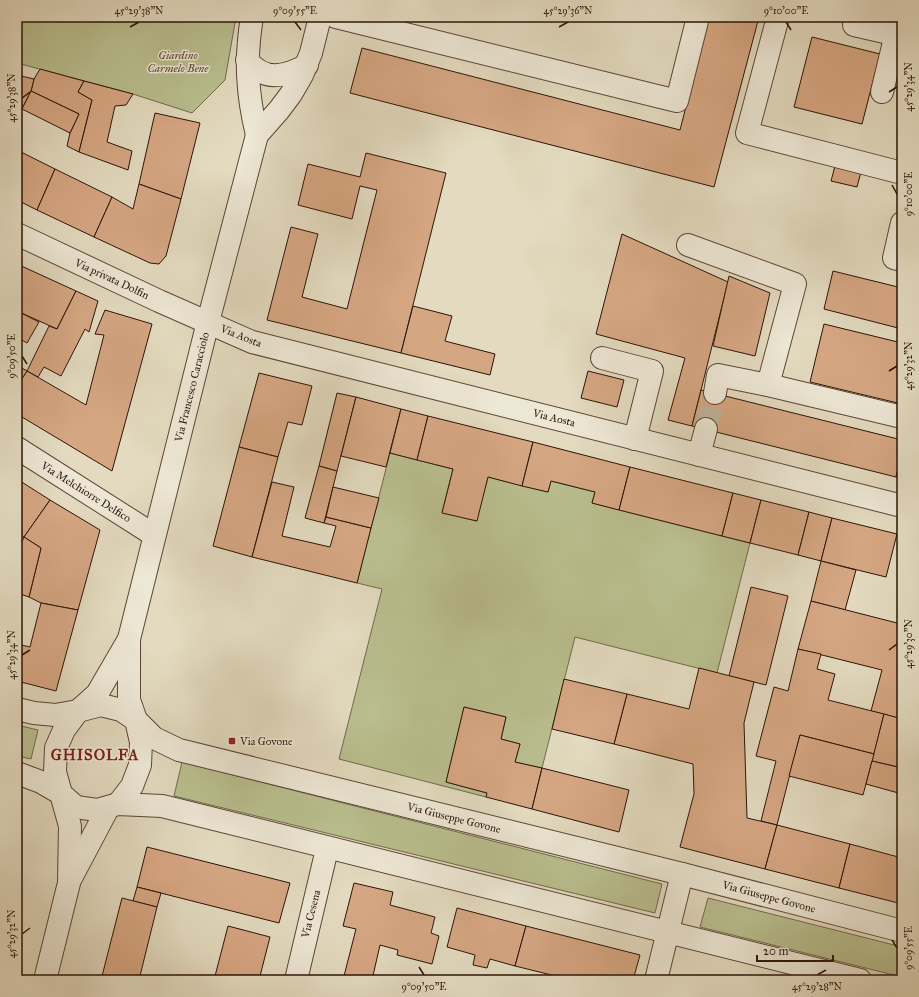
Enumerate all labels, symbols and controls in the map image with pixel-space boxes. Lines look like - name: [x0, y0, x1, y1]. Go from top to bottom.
- text: 45°29'38"N: [114, 5, 164, 17]
- text: 9°09'55"E: [273, 5, 317, 17]
- text: 45°29'36"N: [544, 5, 593, 17]
- text: 9°10'00"E: [764, 5, 808, 17]
- park label: Giardino Carmelo Bene: [148, 49, 209, 75]
- text: 45°29'34"N: [903, 62, 915, 112]
- text: 45°29'38"N: [6, 73, 18, 123]
- text: 9°10'00"E: [903, 172, 915, 216]
- street label: Via privata Dolfin: [72, 256, 151, 302]
- street label: Via Aosta: [218, 322, 264, 350]
- street label: Via Francesco Caracciolo: [172, 330, 212, 444]
- text: 9°09'50"E: [6, 334, 18, 378]
- text: 45°29'32"N: [903, 341, 915, 390]
- street label: Via Aosta: [531, 406, 577, 430]
- street label: Via Melchiorre Delfico: [38, 458, 134, 525]
- text: 45°29'30"N: [903, 619, 915, 669]
- text: 45°29'34"N: [6, 630, 18, 680]
- place label: Via Govone: [239, 735, 293, 748]
- marker: Via Govone: [227, 736, 237, 746]
- district label: GHISOLFA: [51, 746, 139, 764]
- street label: Via Giuseppe Govone: [405, 800, 503, 836]
- street label: Via Giuseppe Govone: [720, 878, 817, 916]
- street label: Via Cesena: [299, 888, 323, 940]
- text: 45°29'32"N: [6, 909, 18, 958]
- text: 9°09'55"E: [903, 926, 915, 970]
- scale bar: [757, 937, 833, 963]
- text: 20 m: [763, 944, 789, 958]
- text: 9°09'50"E: [402, 981, 446, 993]
- text: 45°29'28"N: [792, 981, 843, 993]

